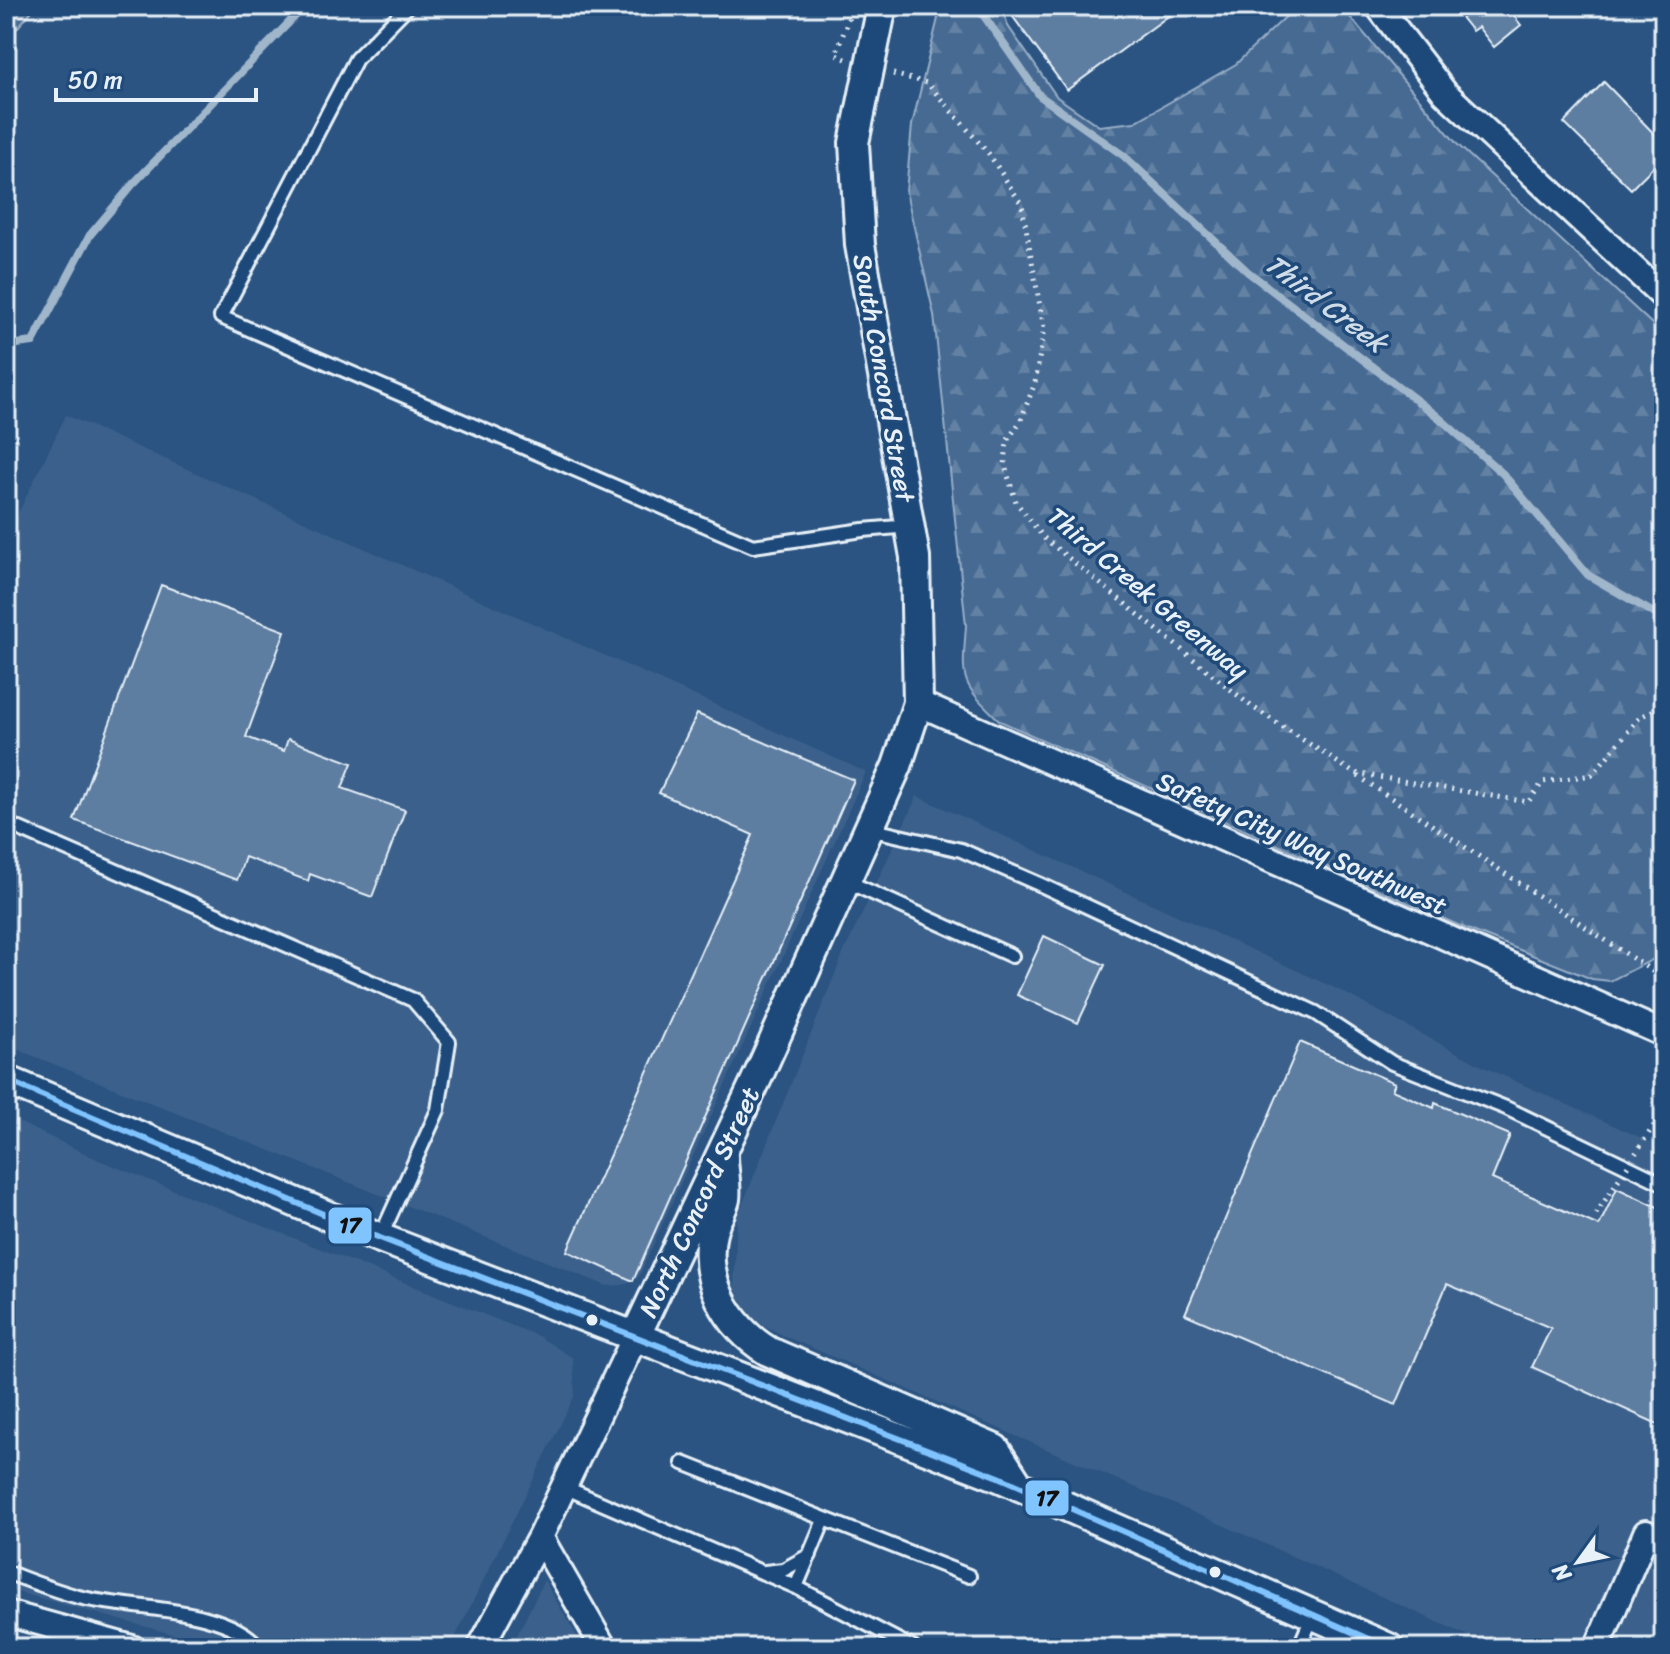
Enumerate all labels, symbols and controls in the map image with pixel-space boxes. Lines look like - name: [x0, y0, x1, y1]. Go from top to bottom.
- scale bar: [56, 52, 256, 102]
- text: 50 m: [68, 59, 123, 101]
- water label: Third Creek: [1254, 240, 1400, 368]
- street label: South Concord Street: [840, 250, 929, 507]
- street label: Third Creek Greenway: [1037, 495, 1260, 692]
- street label: Safety City Way Southwest: [1149, 758, 1455, 928]
- street label: North Concord Street: [625, 1079, 773, 1325]
- line badge: 17: [327, 1206, 373, 1245]
- text: 17: [339, 1206, 363, 1245]
- unlabelled marker: [584, 1312, 600, 1328]
- line badge: 17: [1024, 1479, 1070, 1517]
- text: 17: [1036, 1479, 1060, 1518]
- north arrow: [1538, 1522, 1618, 1602]
- text: N: [1541, 1555, 1583, 1590]
- unlabelled marker: [1207, 1564, 1223, 1580]

